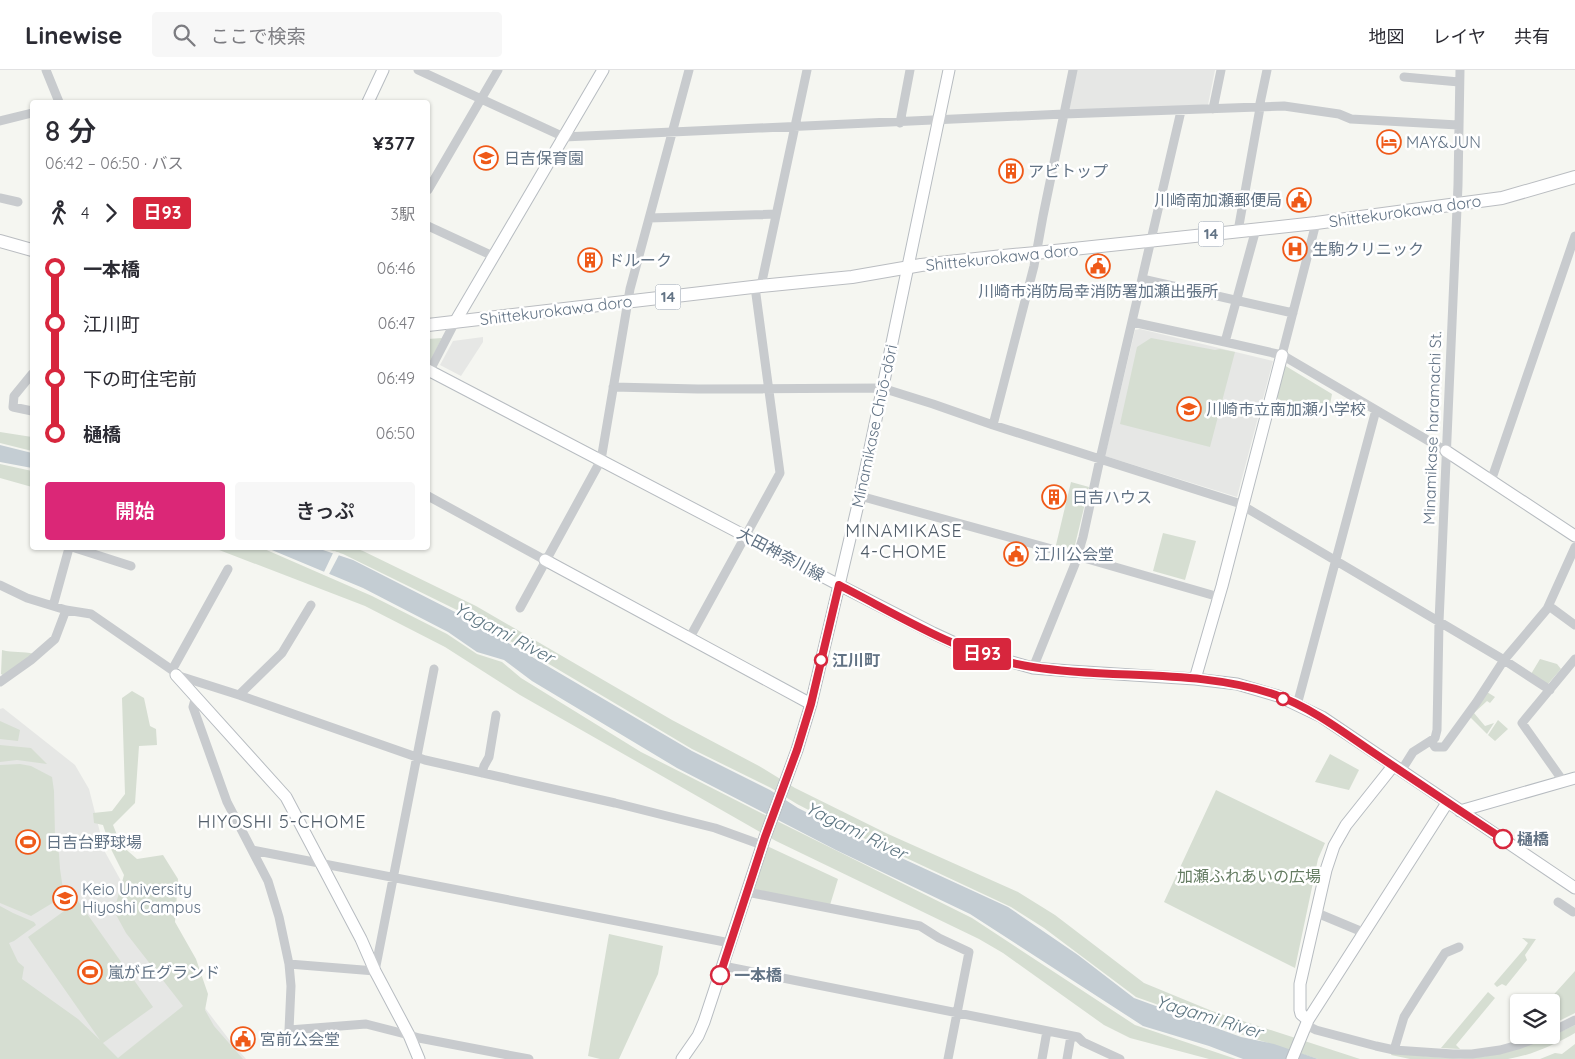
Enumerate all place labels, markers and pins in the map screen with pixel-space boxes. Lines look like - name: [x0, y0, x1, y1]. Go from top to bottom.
- hotel icon: MAY&JUN: [1376, 129, 1402, 155]
- place label: MAY&JUN: [1406, 132, 1481, 152]
- school or university icon: 日吉保育園: [473, 145, 499, 171]
- place label: 日吉保育園: [504, 148, 584, 168]
- building icon: アビトップ: [998, 158, 1024, 184]
- place label: アビトップ: [1028, 161, 1108, 181]
- public building icon: 川崎南加瀬郵便局: [1286, 187, 1312, 213]
- place label: 川崎南加瀬郵便局: [1154, 190, 1282, 210]
- hospital icon: 生駒クリニック: [1282, 236, 1308, 262]
- place label: 生駒クリニック: [1312, 239, 1424, 259]
- building icon: ドルーク: [577, 247, 603, 273]
- place label: ドルーク: [608, 250, 672, 270]
- public building icon: 川崎市消防局幸消防署加瀬出張所: [1085, 253, 1111, 279]
- place label: 川崎市消防局幸消防署加瀬出張所: [978, 281, 1218, 301]
- school or university icon: 川崎市立南加瀬小学校: [1176, 396, 1202, 422]
- place label: 川崎市立南加瀬小学校: [1206, 399, 1366, 419]
- building icon: 日吉ハウス: [1041, 484, 1067, 510]
- place label: 日吉ハウス: [1072, 487, 1152, 507]
- public building icon: 江川公会堂: [1003, 541, 1029, 567]
- place label: 江川公会堂: [1034, 544, 1114, 564]
- place label: 江川町: [832, 650, 880, 670]
- marker: 江川町: [814, 653, 828, 667]
- unlabelled marker: [1276, 692, 1290, 706]
- sports icon: 日吉台野球場: [15, 829, 41, 855]
- marker: 樋橋: [1493, 829, 1513, 849]
- place label: 樋橋: [1517, 829, 1549, 849]
- place label: 日吉台野球場: [46, 832, 142, 852]
- place label: Keio University Hiyoshi Campus: [82, 879, 201, 917]
- school or university icon: Keio University Hiyoshi Campus: [52, 885, 78, 911]
- sports icon: 嵐が丘グランド: [77, 959, 103, 985]
- place label: 嵐が丘グランド: [108, 962, 220, 982]
- marker: 一本橋: [710, 965, 730, 985]
- place label: 一本橋: [734, 965, 782, 985]
- public building icon: 宮前公会堂: [230, 1026, 256, 1052]
- place label: 宮前公会堂: [260, 1029, 340, 1049]

